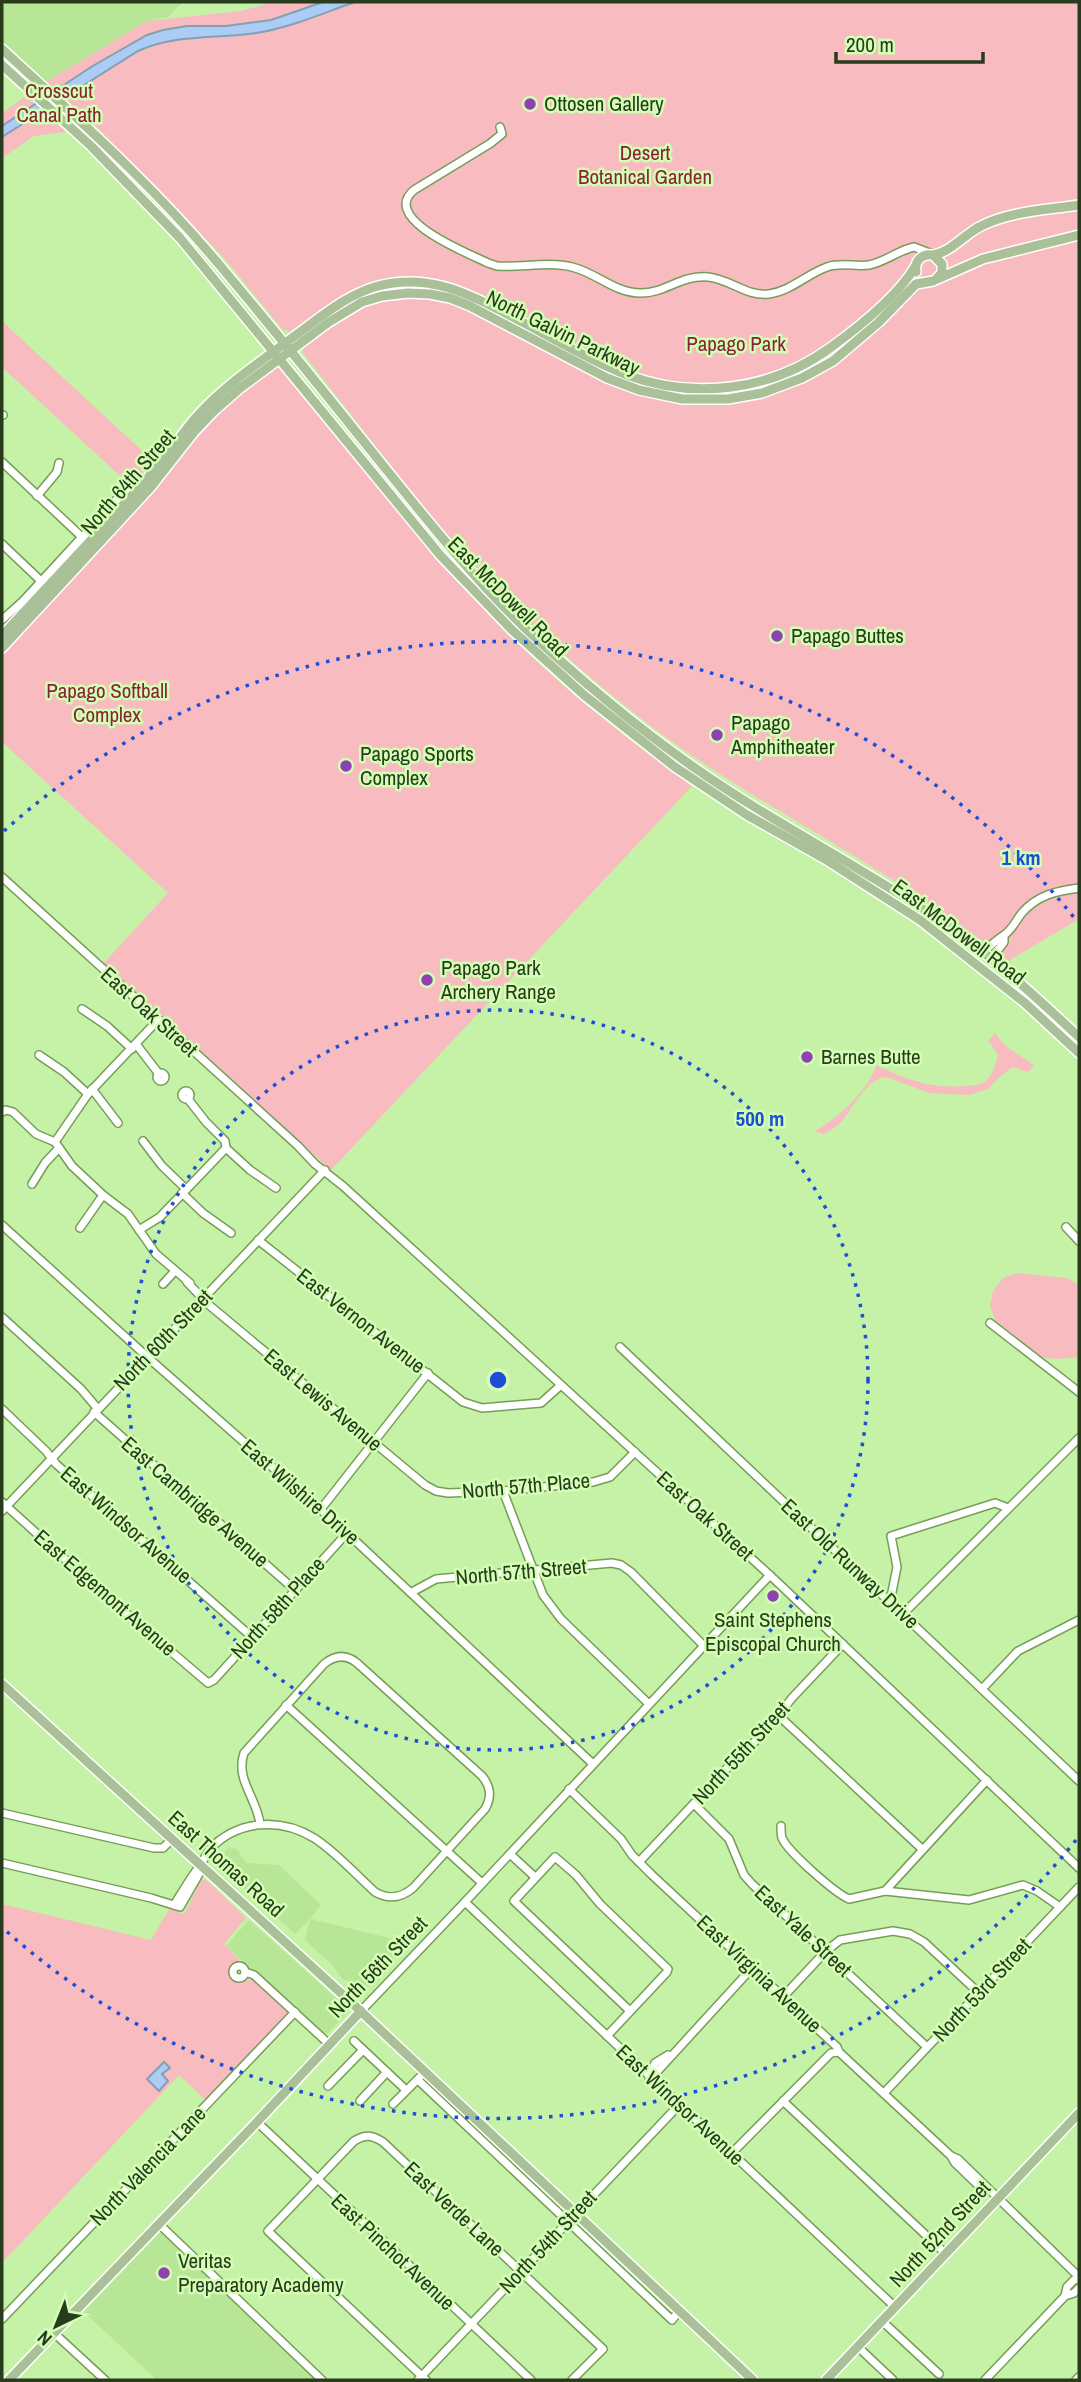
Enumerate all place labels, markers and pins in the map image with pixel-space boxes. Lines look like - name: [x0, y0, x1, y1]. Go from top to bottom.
- place label: Ottosen Gallery: [544, 89, 664, 118]
- marker: Ottosen Gallery: [522, 96, 538, 112]
- place label: Papago Buttes: [791, 621, 904, 650]
- marker: Papago Buttes: [769, 628, 785, 644]
- place label: Papago Amphitheater: [730, 708, 835, 761]
- marker: Papago Amphitheater: [709, 727, 725, 743]
- place label: Papago Sports Complex: [360, 739, 474, 792]
- marker: Papago Sports Complex: [338, 758, 354, 774]
- place label: Papago Park Archery Range: [440, 953, 556, 1006]
- marker: Papago Park Archery Range: [419, 972, 435, 988]
- place label: Barnes Butte: [821, 1042, 921, 1071]
- marker: Barnes Butte: [799, 1049, 815, 1065]
- centre of rings: [486, 1368, 510, 1392]
- marker: Saint Stephens Episcopal Church: [765, 1588, 781, 1604]
- place label: Saint Stephens Episcopal Church: [705, 1605, 841, 1658]
- place label: Veritas Preparatory Academy: [178, 2246, 344, 2299]
- marker: Veritas Preparatory Academy: [156, 2265, 172, 2281]

